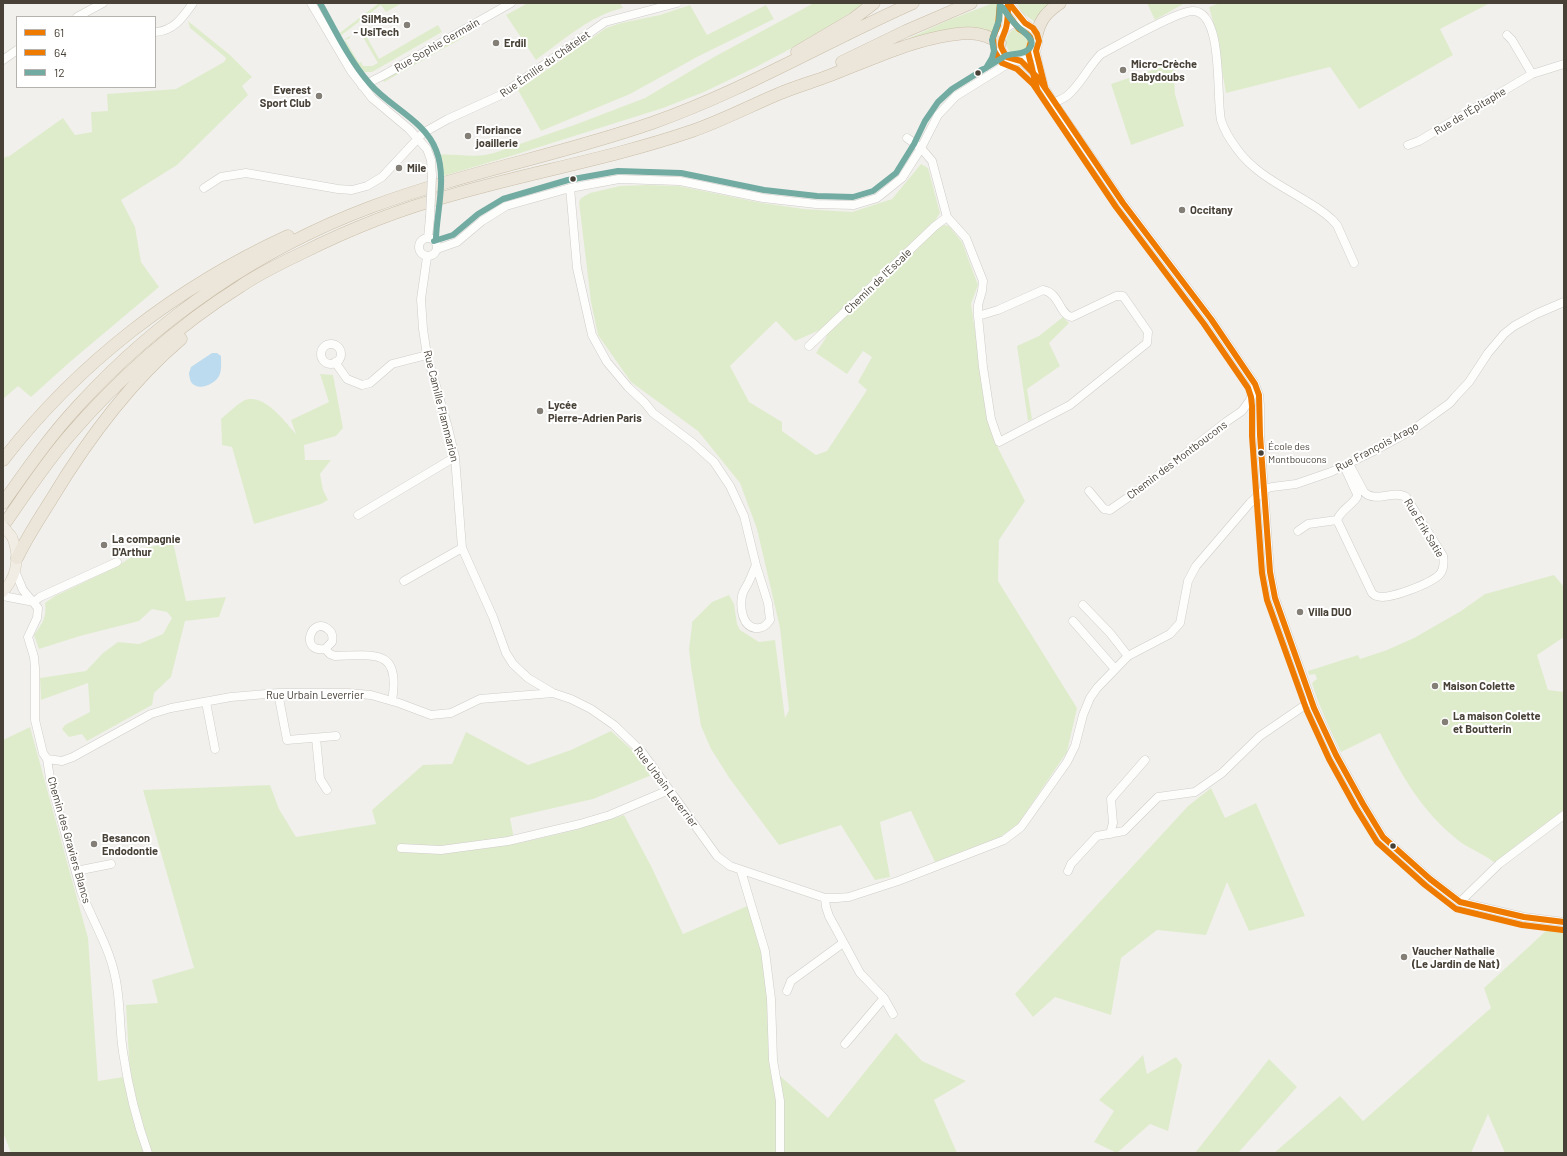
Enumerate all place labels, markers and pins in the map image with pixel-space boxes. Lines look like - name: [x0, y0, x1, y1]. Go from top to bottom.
- place label: SilMach - UsiTech: [354, 12, 399, 38]
- marker: SilMach - UsiTech: [402, 20, 412, 30]
- place label: Erdil: [504, 36, 526, 50]
- marker: Erdil: [491, 38, 501, 48]
- place label: Micro-Crèche Babydoubs: [1131, 57, 1197, 83]
- marker: Micro-Crèche Babydoubs: [1118, 65, 1128, 75]
- unlabelled marker: [973, 68, 983, 78]
- place label: Everest Sport Club: [260, 83, 311, 109]
- marker: Everest Sport Club: [314, 91, 324, 101]
- place label: Floriance joaillerie: [476, 123, 522, 149]
- marker: Floriance joaillerie: [463, 131, 473, 141]
- place label: Mile: [407, 161, 426, 175]
- marker: Mile: [394, 163, 404, 173]
- unlabelled marker: [568, 174, 578, 184]
- place label: Occitany: [1190, 203, 1233, 217]
- marker: Occitany: [1177, 205, 1187, 215]
- place label: Lycée Pierre-Adrien Paris: [548, 398, 642, 424]
- marker: Lycée Pierre-Adrien Paris: [535, 406, 545, 416]
- place label: École des Montboucons: [1268, 441, 1327, 464]
- marker: École des Montboucons: [1256, 448, 1266, 458]
- place label: La compagnie D'Arthur: [112, 532, 180, 558]
- marker: La compagnie D'Arthur: [99, 540, 109, 550]
- place label: Villa DUO: [1308, 605, 1352, 619]
- marker: Villa DUO: [1295, 607, 1305, 617]
- place label: Maison Colette: [1443, 679, 1515, 693]
- marker: Maison Colette: [1430, 681, 1440, 691]
- place label: La maison Colette et Boutterin: [1453, 709, 1541, 735]
- marker: La maison Colette et Boutterin: [1440, 717, 1450, 727]
- place label: Besancon Endodontie: [102, 831, 158, 857]
- marker: Besancon Endodontie: [89, 839, 99, 849]
- unlabelled marker: [1388, 841, 1398, 851]
- place label: Vaucher Nathalie (Le Jardin de Nat): [1412, 944, 1499, 970]
- marker: Vaucher Nathalie (Le Jardin de Nat): [1399, 952, 1409, 962]

